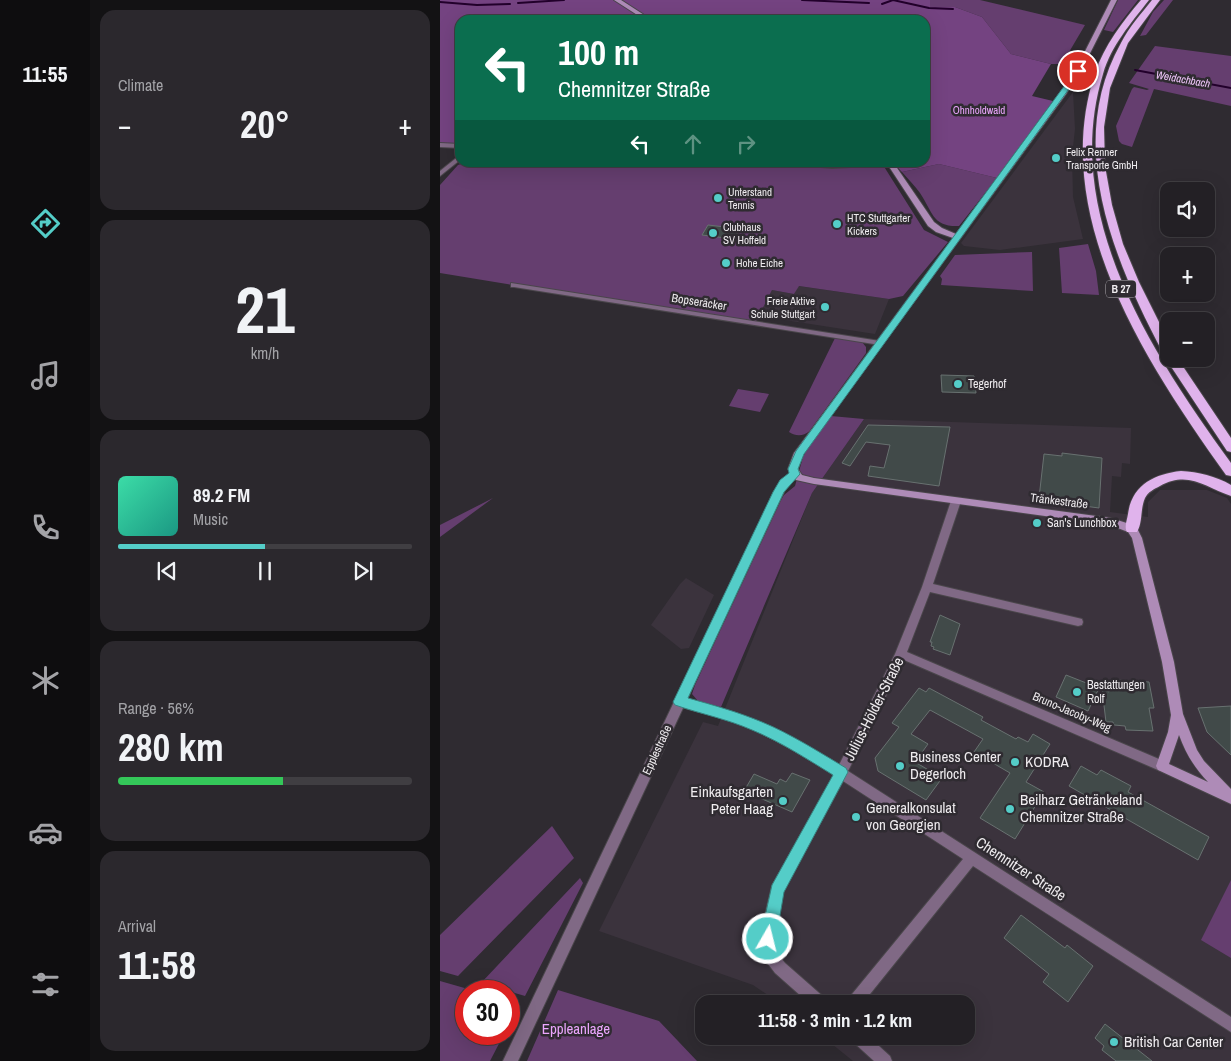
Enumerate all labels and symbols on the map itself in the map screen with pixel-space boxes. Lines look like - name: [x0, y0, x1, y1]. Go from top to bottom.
- pin: [1057, 50, 1099, 92]
- water label: Weidachbach: [1155, 67, 1211, 91]
- park label: Ohnholdwald: [953, 103, 1005, 117]
- place label: Felix Renner Transporte GmbH: [1066, 145, 1138, 172]
- marker: Felix Renner Transporte GmbH: [1050, 152, 1062, 164]
- place label: Unterstand Tennis: [728, 185, 772, 212]
- marker: Unterstand Tennis: [712, 192, 724, 204]
- place label: HTC Stuttgarter Kickers: [847, 211, 910, 238]
- marker: HTC Stuttgarter Kickers: [831, 218, 843, 230]
- place label: Clubhaus SV Hoffeld: [723, 220, 766, 247]
- marker: Clubhaus SV Hoffeld: [707, 227, 719, 239]
- place label: Hohe Eiche: [736, 256, 783, 270]
- marker: Hohe Eiche: [720, 257, 732, 269]
- road number: B 27: [1106, 280, 1136, 298]
- street label: Bopseräcker: [670, 290, 728, 314]
- place label: Freie Aktive Schule Stuttgart: [751, 294, 815, 321]
- marker: Freie Aktive Schule Stuttgart: [819, 301, 831, 313]
- place label: Tegerhof: [968, 376, 1007, 392]
- marker: Tegerhof: [952, 378, 964, 390]
- street label: Tränkestraße: [1029, 490, 1089, 512]
- place label: San's Lunchbox: [1047, 515, 1117, 531]
- marker: San's Lunchbox: [1031, 517, 1043, 529]
- street label: Julius-Hölder-Straße: [838, 653, 909, 764]
- place label: Bestattungen Rolf: [1087, 677, 1145, 707]
- marker: Bestattungen Rolf: [1071, 686, 1083, 698]
- street label: Bruno-Jacoby-Weg: [1030, 688, 1114, 736]
- street label: Epplestraße: [639, 723, 675, 777]
- place label: Business Center Degerloch: [910, 746, 1001, 784]
- place label: KODRA: [1025, 751, 1070, 772]
- marker: KODRA: [1009, 756, 1021, 768]
- marker: Business Center Degerloch: [894, 760, 906, 772]
- place label: Einkaufsgarten Peter Haag: [690, 781, 773, 819]
- place label: Beilharz Getränkeland Chemnitzer Straße: [1020, 789, 1142, 827]
- marker: Einkaufsgarten Peter Haag: [777, 795, 789, 807]
- place label: Generalkonsulat von Georgien: [866, 797, 956, 835]
- marker: Beilharz Getränkeland Chemnitzer Straße: [1004, 803, 1016, 815]
- marker: Generalkonsulat von Georgien: [850, 811, 862, 823]
- street label: Chemnitzer Straße: [972, 831, 1071, 906]
- position arrow: [741, 912, 793, 964]
- speed limit sign: 30: [455, 980, 520, 1045]
- park label: Eppleanlage: [542, 1018, 610, 1039]
- place label: British Car Center: [1124, 1031, 1223, 1052]
- marker: British Car Center: [1108, 1036, 1120, 1048]

